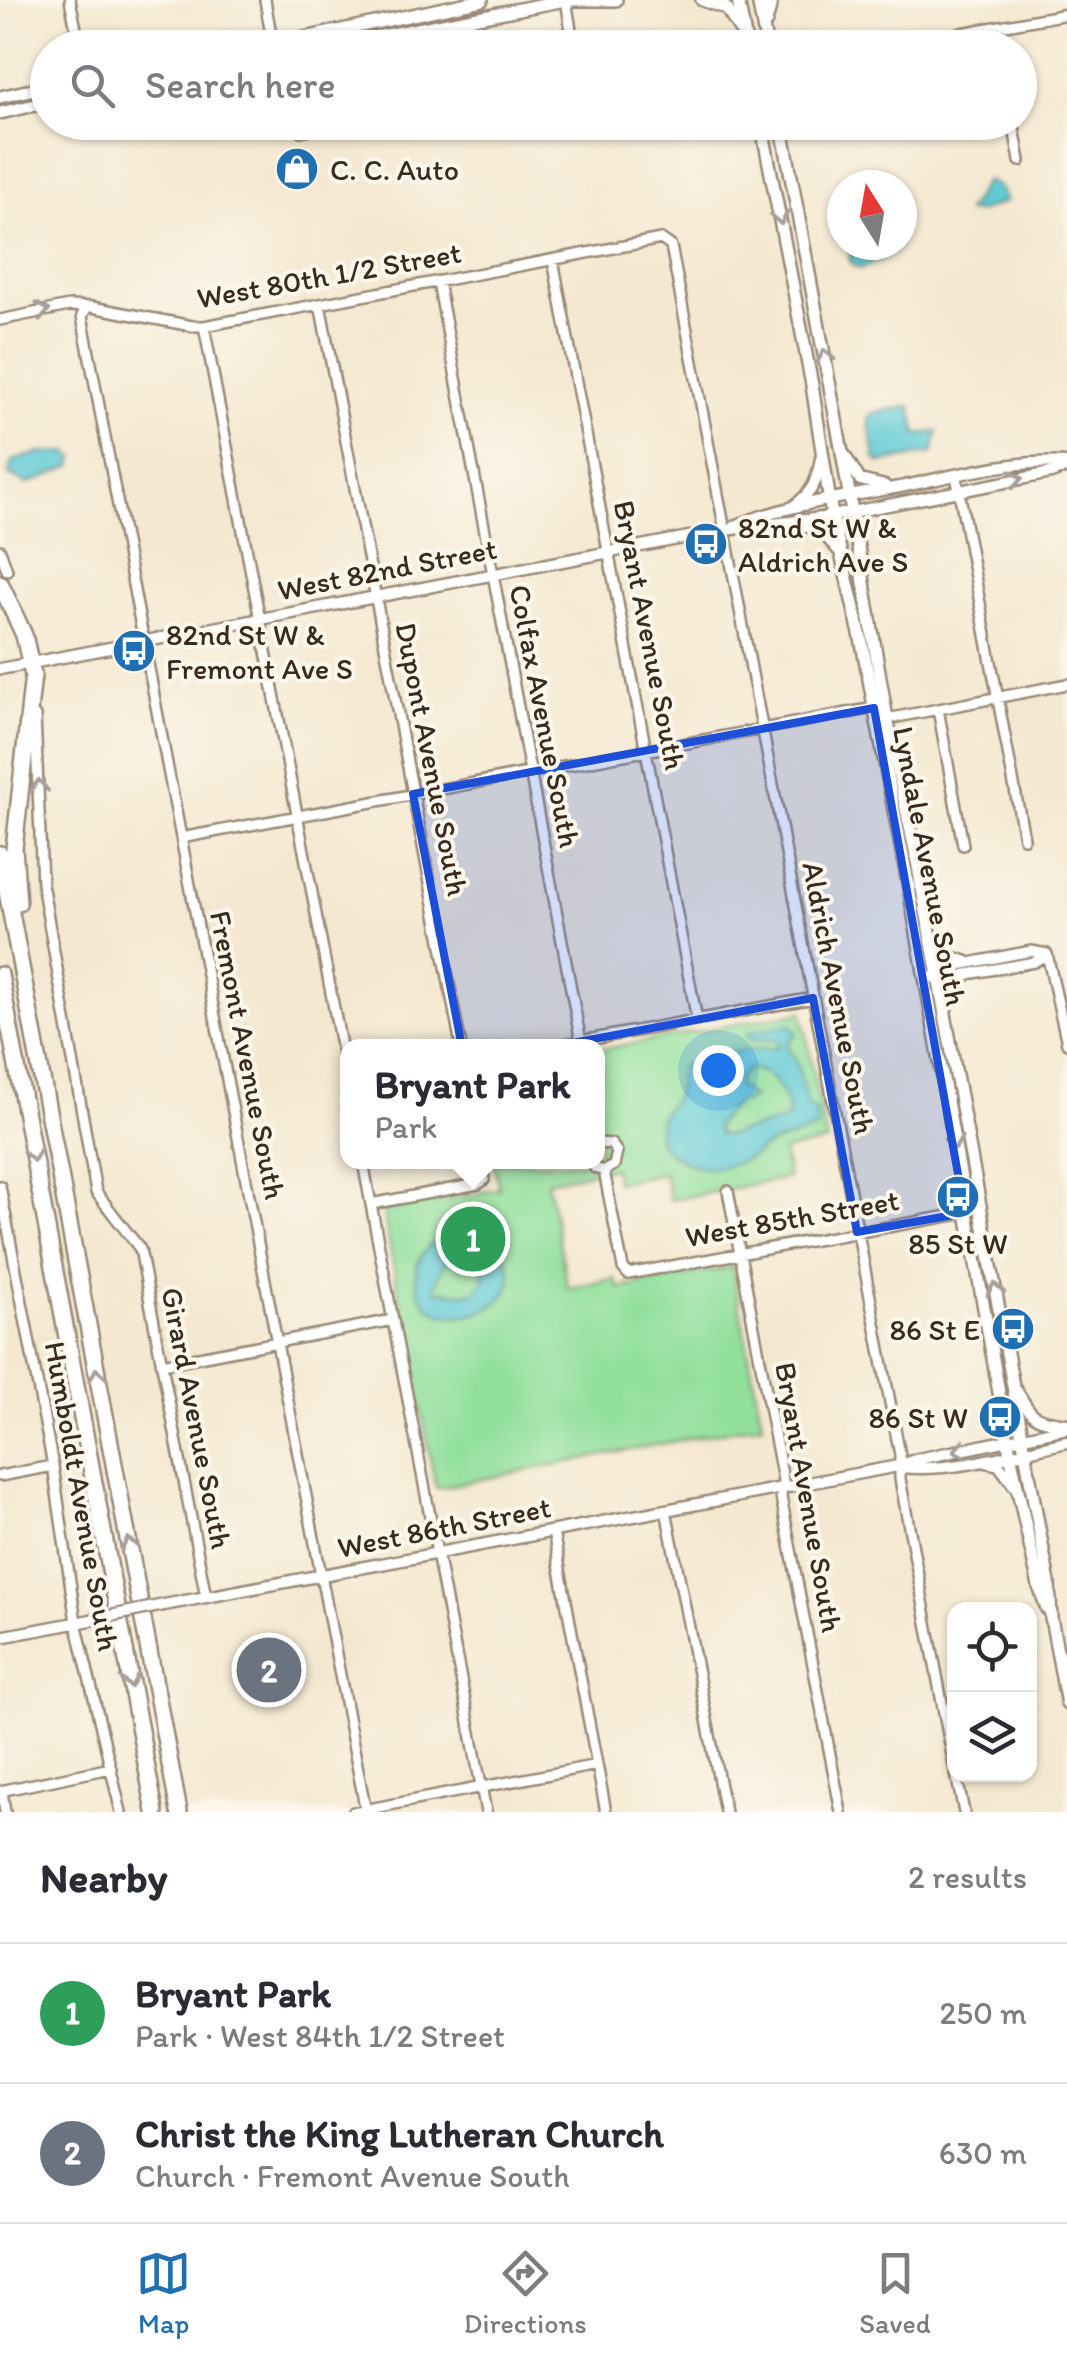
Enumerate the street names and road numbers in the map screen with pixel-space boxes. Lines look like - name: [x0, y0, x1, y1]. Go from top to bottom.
- street label: West 80th 1/2 Street: [194, 234, 464, 316]
- street label: Bryant Avenue South: [606, 497, 694, 773]
- street label: West 82nd Street: [274, 530, 500, 608]
- street label: Colfax Avenue South: [501, 582, 589, 850]
- street label: Dupont Avenue South: [387, 619, 477, 899]
- street label: Lyndale Avenue South: [885, 723, 975, 1009]
- street label: Aldrich Avenue South: [794, 859, 884, 1137]
- street label: Fremont Avenue South: [202, 908, 294, 1202]
- street label: West 85th Street: [682, 1181, 902, 1255]
- street label: Girard Avenue South: [154, 1284, 240, 1552]
- street label: Humboldt Avenue South: [37, 1338, 127, 1654]
- street label: Bryant Avenue South: [767, 1359, 851, 1635]
- street label: West 86th Street: [334, 1488, 554, 1566]

